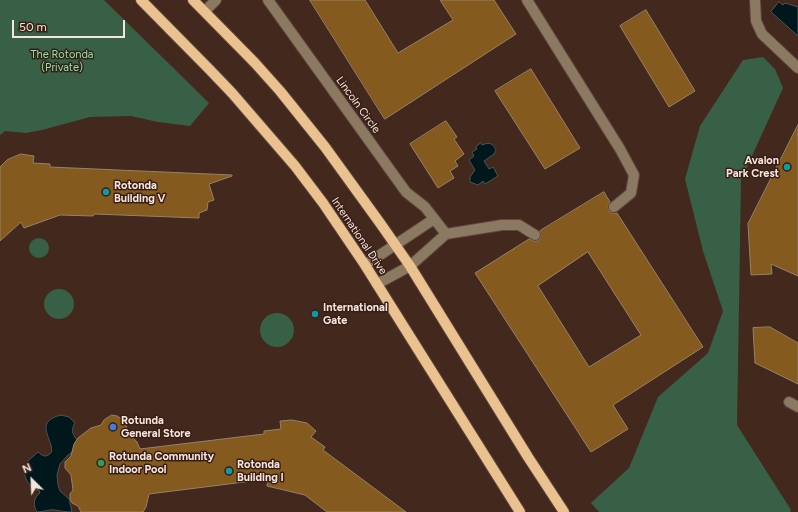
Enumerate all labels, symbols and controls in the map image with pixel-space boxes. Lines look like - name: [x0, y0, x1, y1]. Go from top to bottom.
- scale bar: [14, 12, 127, 38]
- text: 50 m: [19, 20, 47, 34]
- park label: The Rotonda (Private): [31, 48, 93, 74]
- street label: Lincoln Circle: [333, 74, 383, 136]
- place label: Avalon Park Crest: [726, 154, 779, 180]
- marker: Avalon Park Crest: [782, 162, 792, 172]
- place label: Rotonda Building V: [114, 179, 165, 205]
- marker: Rotonda Building V: [101, 187, 111, 197]
- street label: International Drive: [328, 195, 390, 277]
- place label: International Gate: [323, 301, 388, 327]
- marker: International Gate: [310, 309, 320, 319]
- place label: Rotunda General Store: [121, 414, 191, 440]
- marker: Rotunda General Store: [108, 422, 118, 432]
- place label: Rotunda Community Indoor Pool: [109, 450, 214, 476]
- marker: Rotunda Community Indoor Pool: [96, 458, 106, 468]
- place label: Rotonda Building I: [237, 458, 284, 484]
- north arrow: [12, 460, 52, 500]
- text: N: [20, 461, 33, 476]
- marker: Rotonda Building I: [224, 466, 234, 476]

